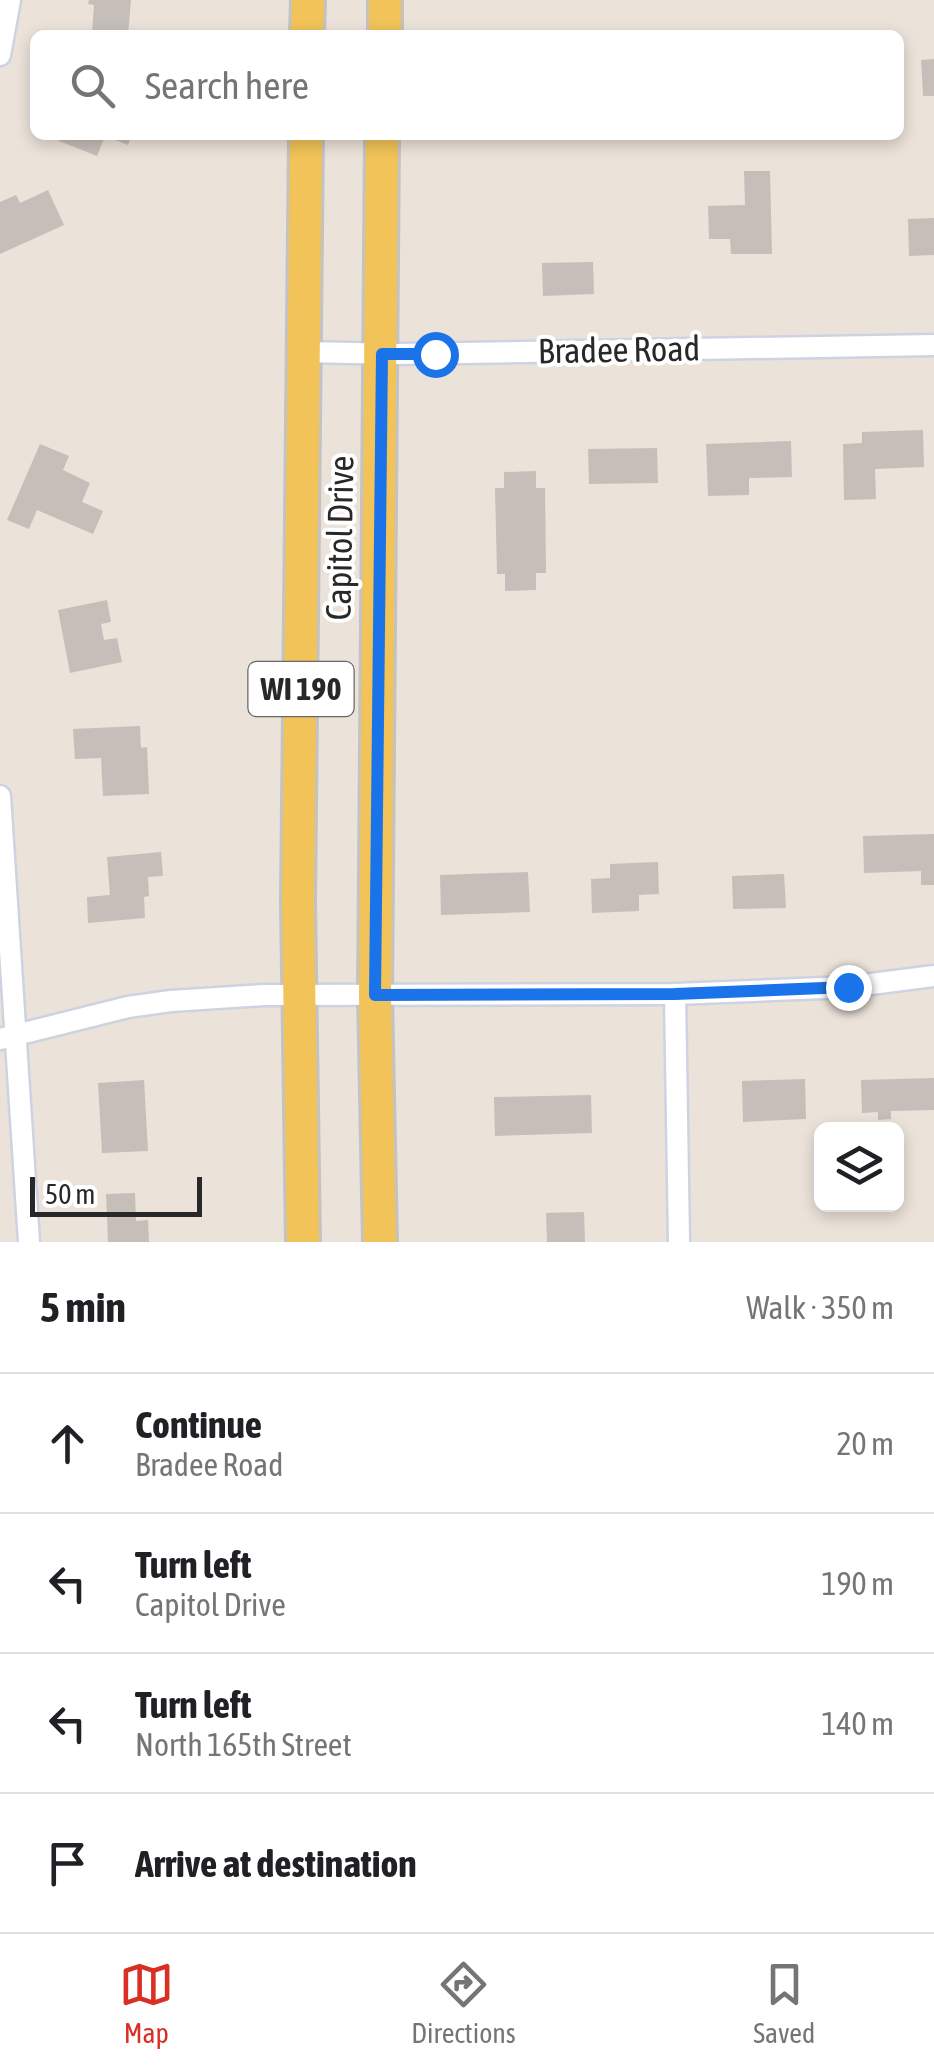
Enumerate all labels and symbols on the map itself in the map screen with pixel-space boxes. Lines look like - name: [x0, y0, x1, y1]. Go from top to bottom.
- street label: Bradee Road: [537, 328, 700, 370]
- route start: [413, 332, 459, 378]
- street label: Capitol Drive: [318, 455, 360, 621]
- road number: WI 190: [248, 662, 354, 716]
- route end: [826, 965, 872, 1011]
- scale bar: [30, 1172, 202, 1216]

